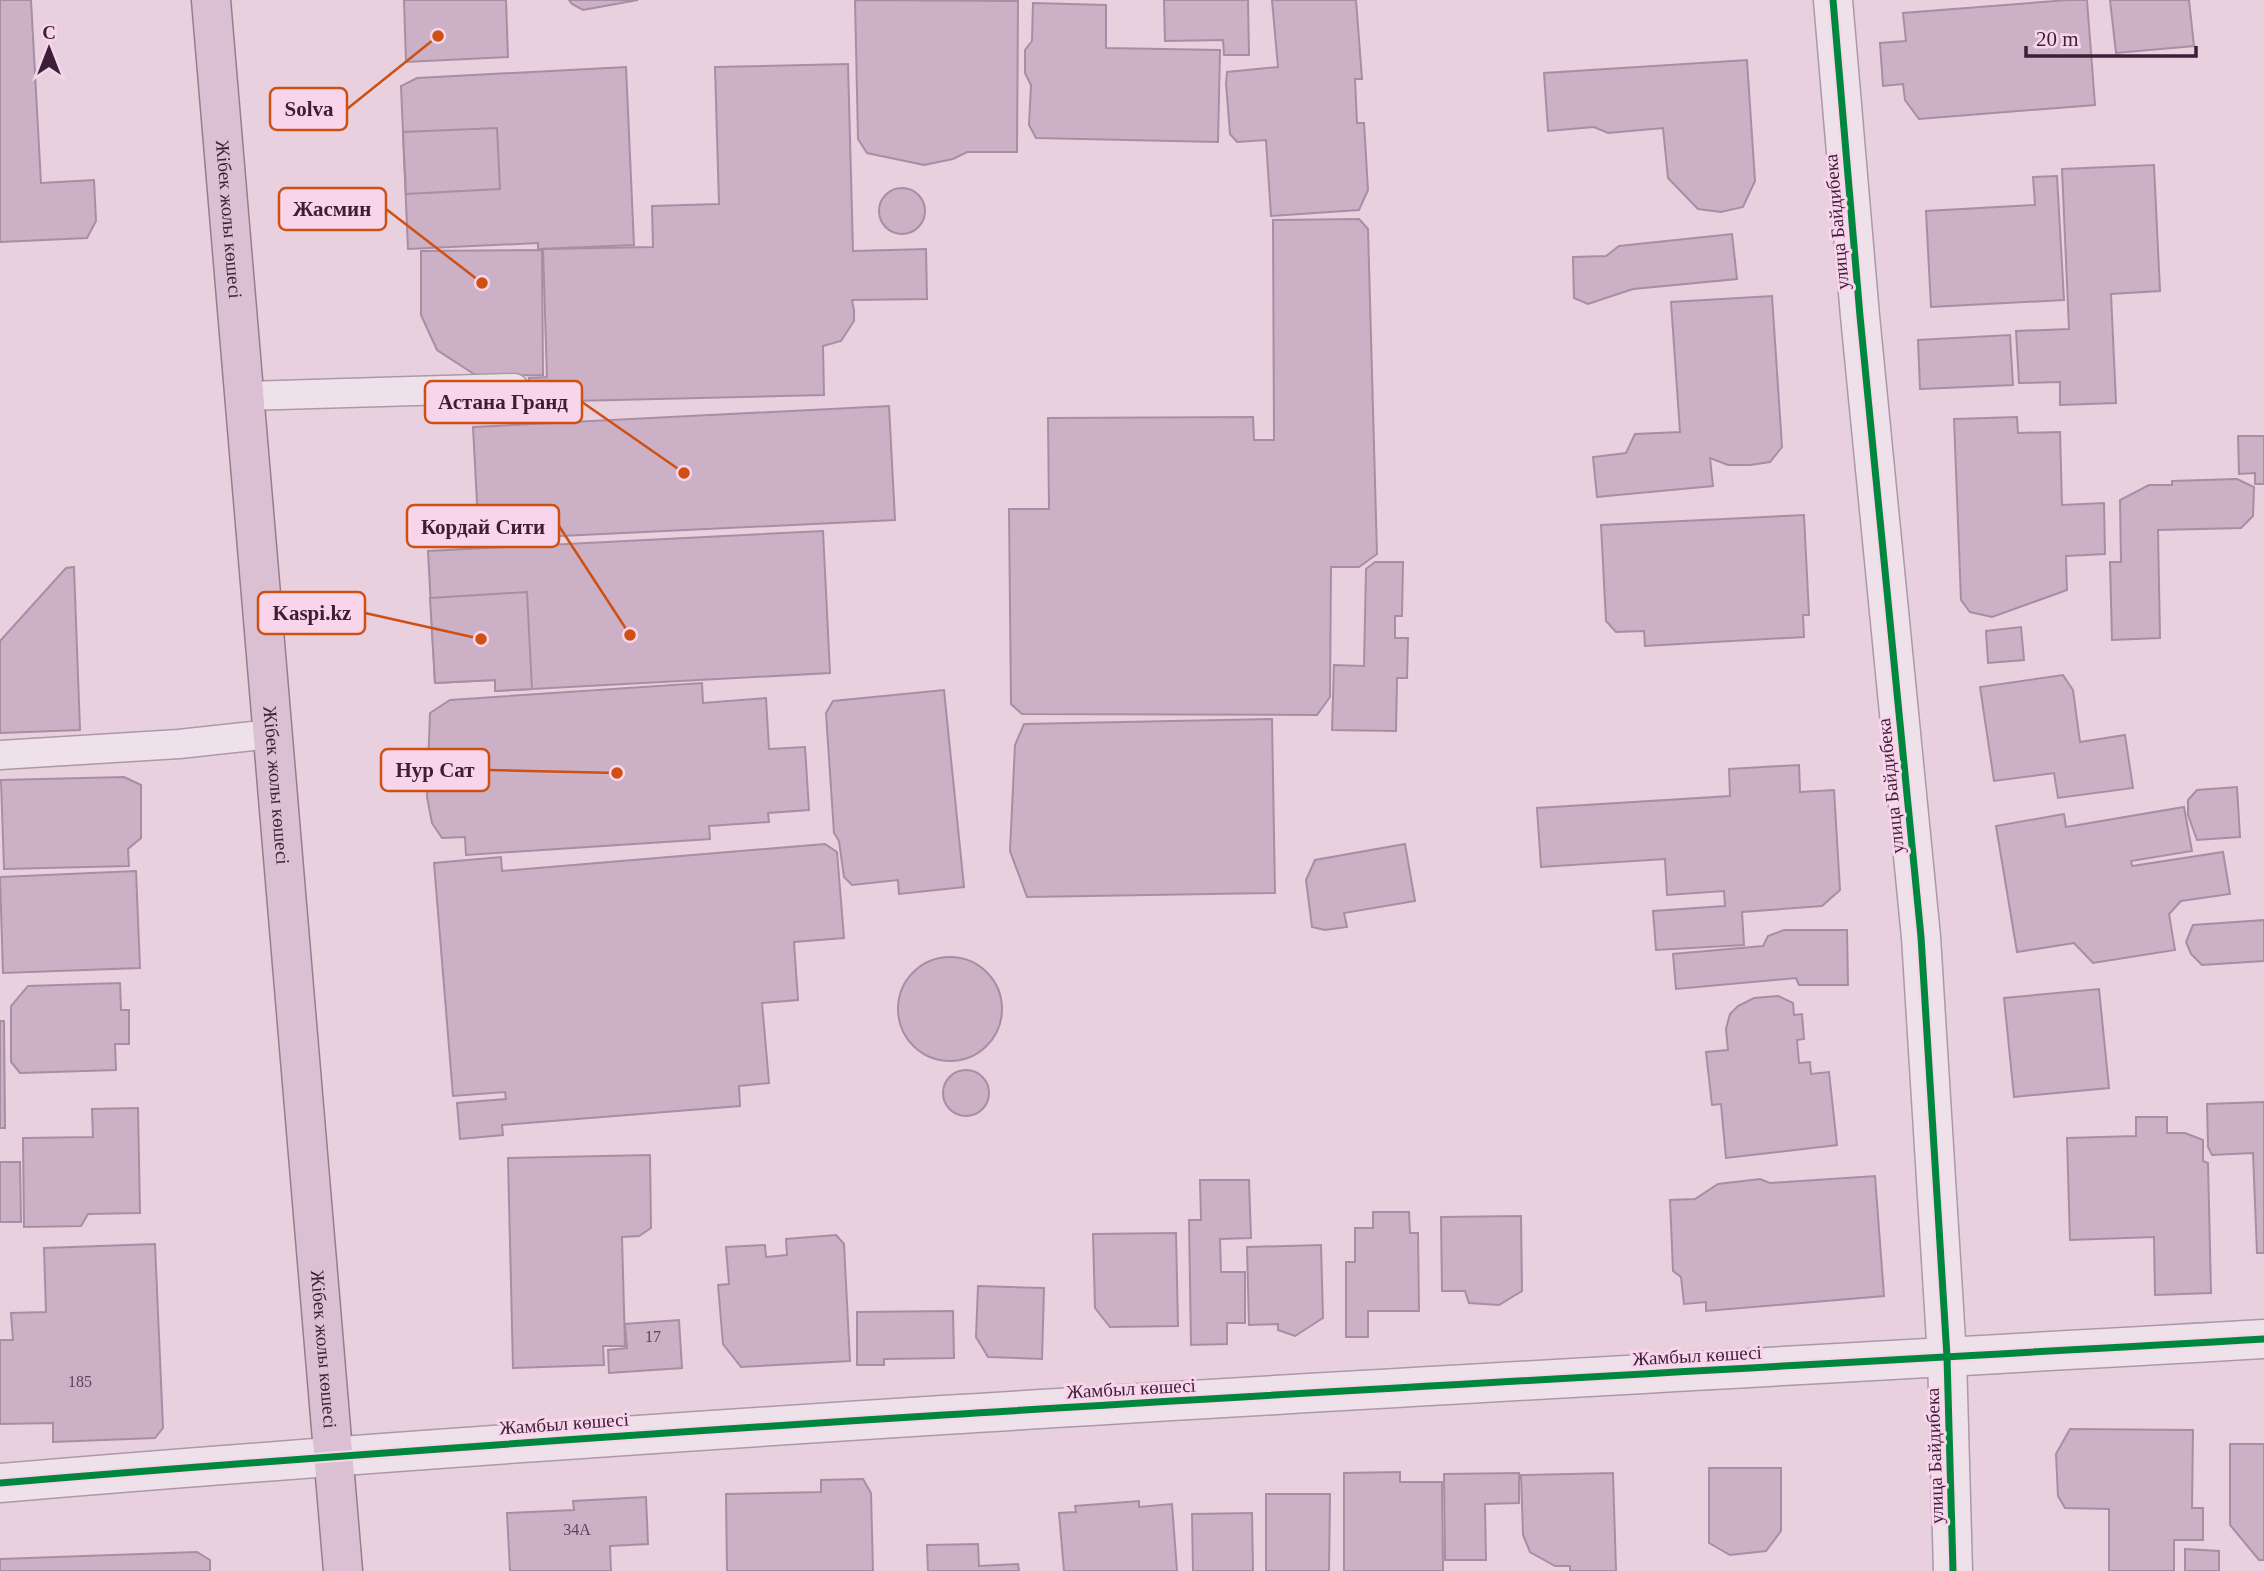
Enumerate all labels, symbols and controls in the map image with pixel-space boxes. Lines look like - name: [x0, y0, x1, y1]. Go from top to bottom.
- north arrow: [14, 14, 84, 84]
- scale bar: [2026, 14, 2196, 58]
- text: С: [42, 22, 56, 43]
- text: 20 m: [2036, 27, 2079, 51]
- callout: Solva: [270, 88, 347, 130]
- text: Solva: [284, 97, 334, 121]
- street label: Жібек жолы көшесі: [212, 139, 246, 299]
- street label: улица Байдибека: [1820, 153, 1853, 291]
- callout: Жасмин: [279, 188, 386, 230]
- text: Жасмин: [293, 197, 371, 221]
- callout: Астана Гранд: [425, 381, 582, 423]
- text: Астана Гранд: [438, 390, 568, 414]
- callout: Кордай Сити: [407, 505, 559, 547]
- text: Кордай Сити: [421, 515, 545, 539]
- callout: Kaspi.kz: [258, 592, 365, 634]
- text: Kaspi.kz: [273, 601, 351, 625]
- street label: Жібек жолы көшесі: [259, 705, 294, 865]
- street label: улица Байдибека: [1873, 717, 1908, 855]
- callout: Нур Сат: [381, 749, 489, 791]
- text: Нур Сат: [395, 758, 475, 782]
- street label: Жібек жолы көшесі: [307, 1269, 341, 1429]
- house number: 17: [645, 1328, 661, 1345]
- street label: Жамбыл көшесі: [1632, 1342, 1762, 1369]
- house number: 185: [68, 1373, 92, 1390]
- street label: Жамбыл көшесі: [1066, 1375, 1196, 1402]
- street label: улица Байдибека: [1922, 1387, 1947, 1524]
- street label: Жамбыл көшесі: [499, 1409, 629, 1438]
- house number: 34А: [563, 1521, 591, 1538]

